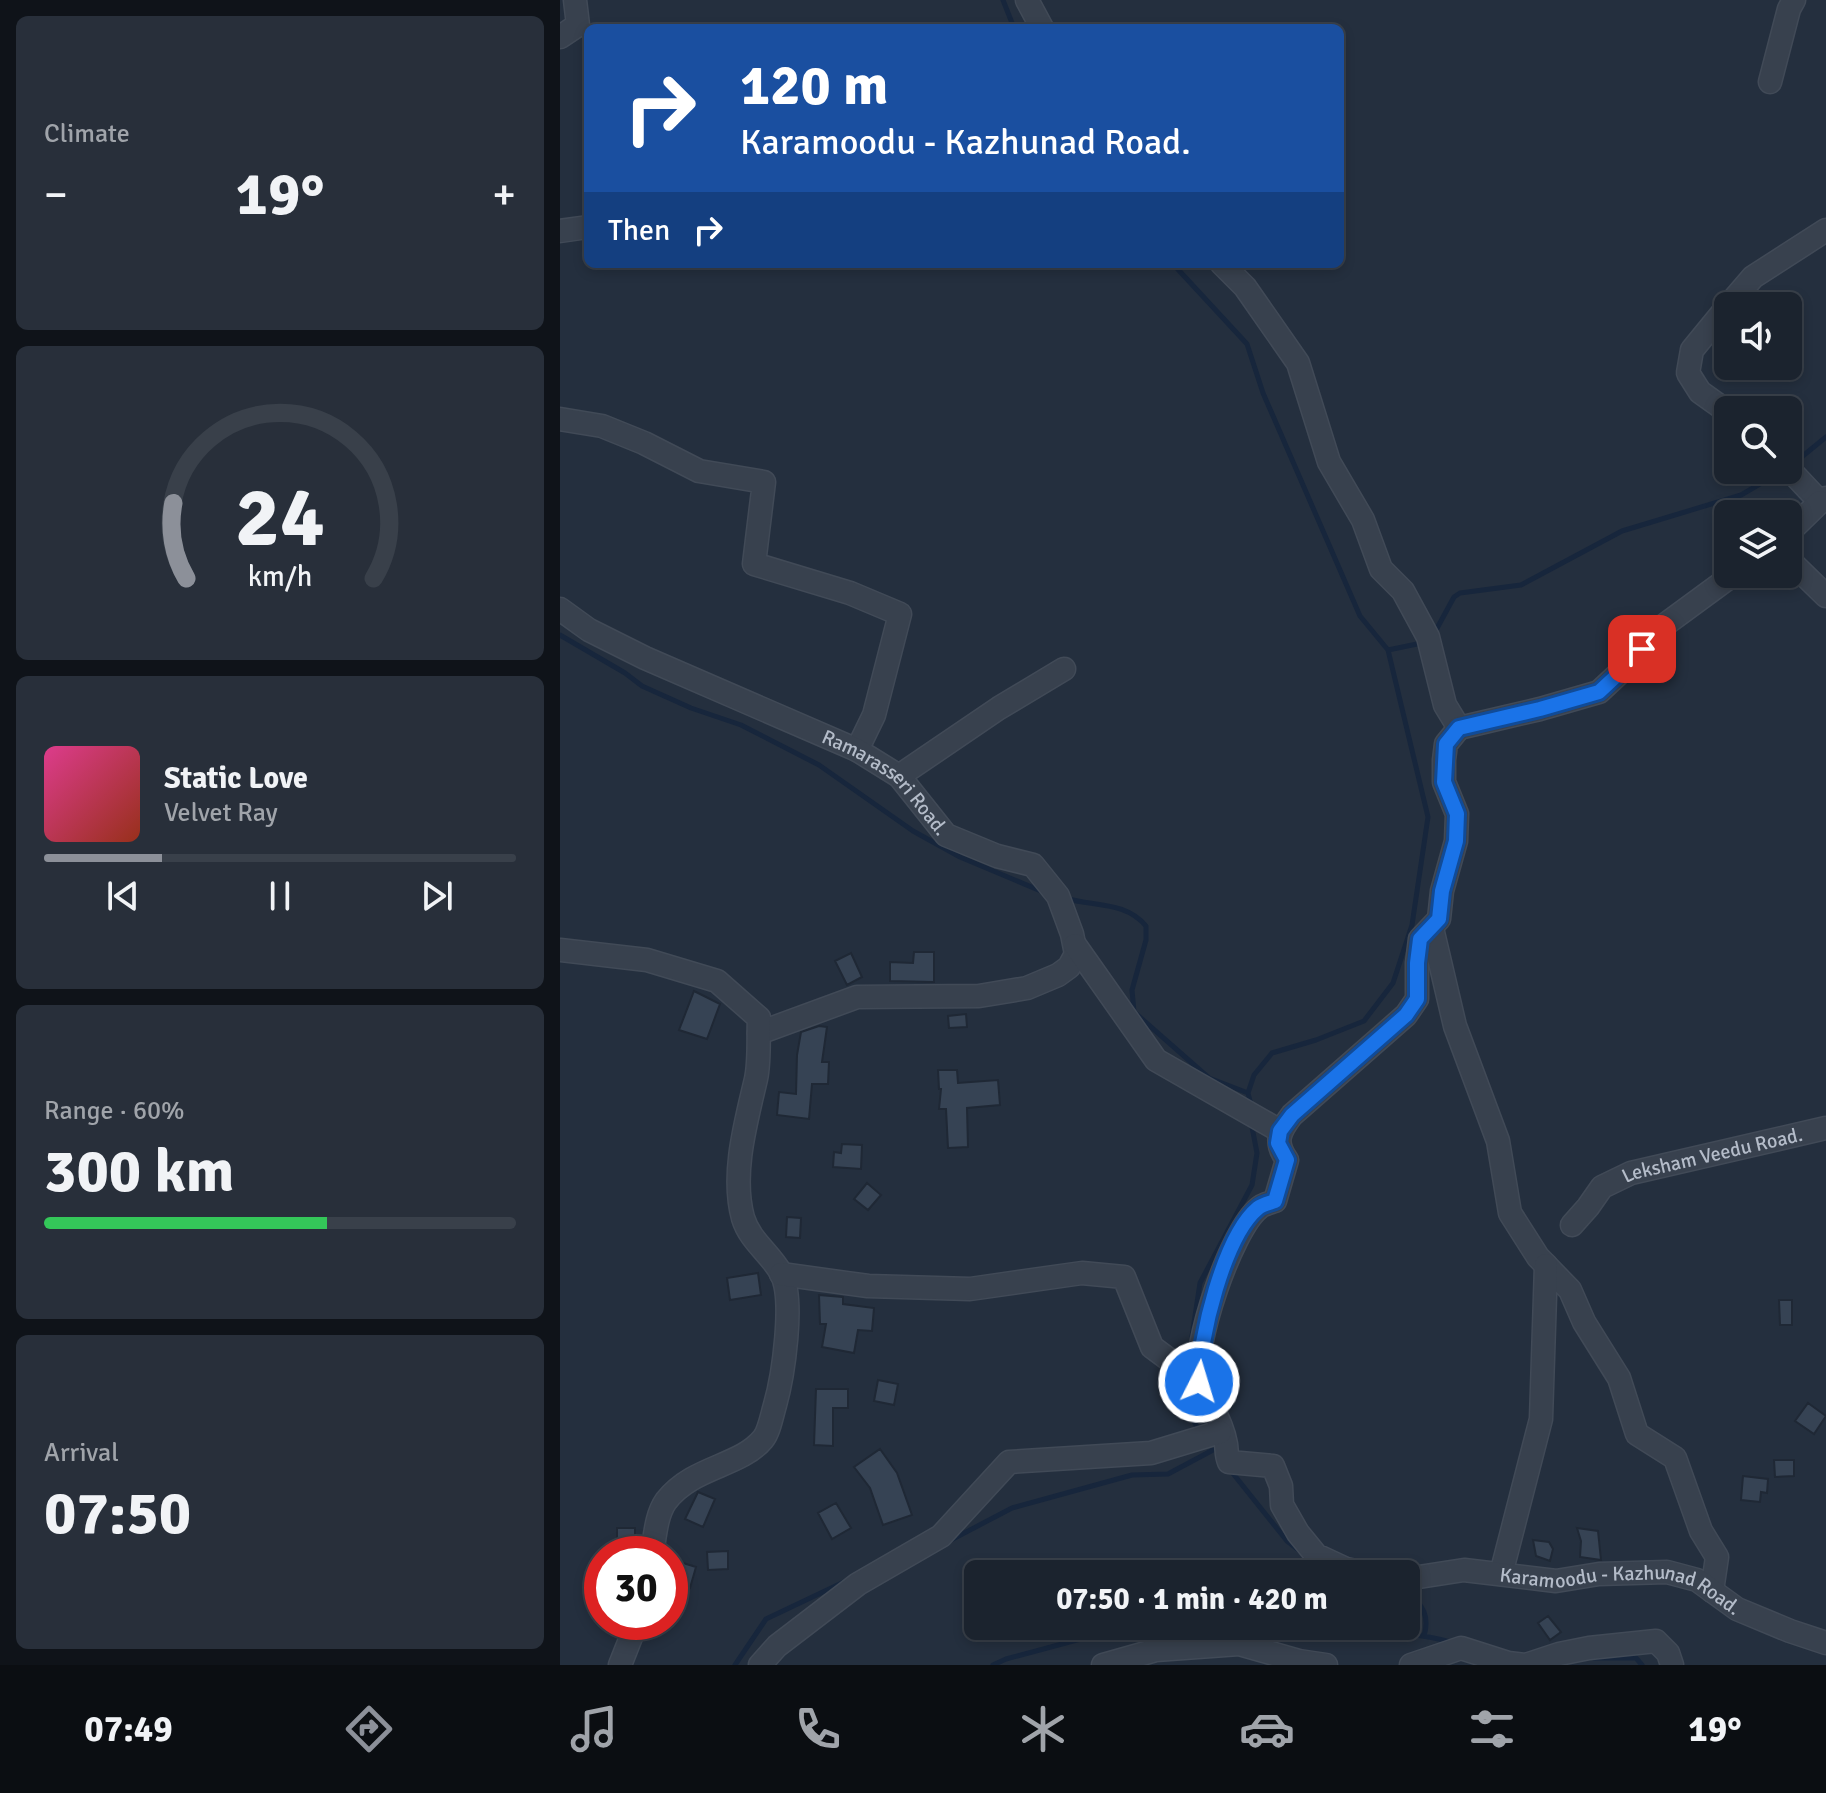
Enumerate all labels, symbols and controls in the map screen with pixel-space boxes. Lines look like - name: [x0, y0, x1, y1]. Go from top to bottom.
- text: 120 m: [740, 51, 888, 120]
- icon: right: [608, 56, 712, 160]
- text: Climate: [44, 118, 130, 150]
- text: Karamoodu - Kazhunad Road.: [740, 120, 1191, 165]
- text: 19°: [236, 158, 324, 232]
- text: −: [44, 168, 68, 222]
- text: +: [492, 168, 516, 222]
- icon: right: [686, 208, 730, 252]
- text: Then: [608, 212, 670, 249]
- map controls: [1714, 292, 1802, 588]
- button: sound: [1714, 292, 1802, 380]
- button: search: [1714, 396, 1802, 484]
- text: 24: [235, 466, 325, 568]
- button: layers: [1714, 500, 1802, 588]
- text: km/h: [248, 559, 312, 594]
- pin: [1608, 615, 1676, 683]
- icon: arrive: [1620, 627, 1664, 671]
- street label: Ramarasseri Road.: [818, 724, 953, 841]
- text: Static Love: [164, 760, 308, 797]
- text: Velvet Ray: [164, 797, 278, 829]
- icon: previous: [101, 874, 145, 918]
- icon: pause: [258, 874, 302, 918]
- icon: next: [415, 874, 459, 918]
- text: Range · 60%: [44, 1095, 185, 1127]
- street label: Leksham Veedu Road.: [1618, 1122, 1805, 1189]
- text: 300 km: [44, 1135, 234, 1209]
- position arrow: [1157, 1340, 1241, 1424]
- text: Arrival: [44, 1437, 119, 1469]
- text: 07:50: [44, 1477, 191, 1551]
- speed limit sign: 30: [584, 1536, 688, 1640]
- street label: Karamoodu - Kazhunad Road.: [1498, 1560, 1746, 1621]
- text: 07:50 · 1 min · 420 m: [1056, 1581, 1328, 1618]
- icon: directions: [341, 1701, 397, 1757]
- icon: music: [566, 1701, 622, 1757]
- icon: phone: [790, 1701, 846, 1757]
- icon: climate: [1015, 1701, 1071, 1757]
- icon: car: [1239, 1701, 1295, 1757]
- icon: filters: [1464, 1701, 1520, 1757]
- text: 07:49: [84, 1707, 173, 1752]
- text: 19°: [1688, 1707, 1742, 1752]

